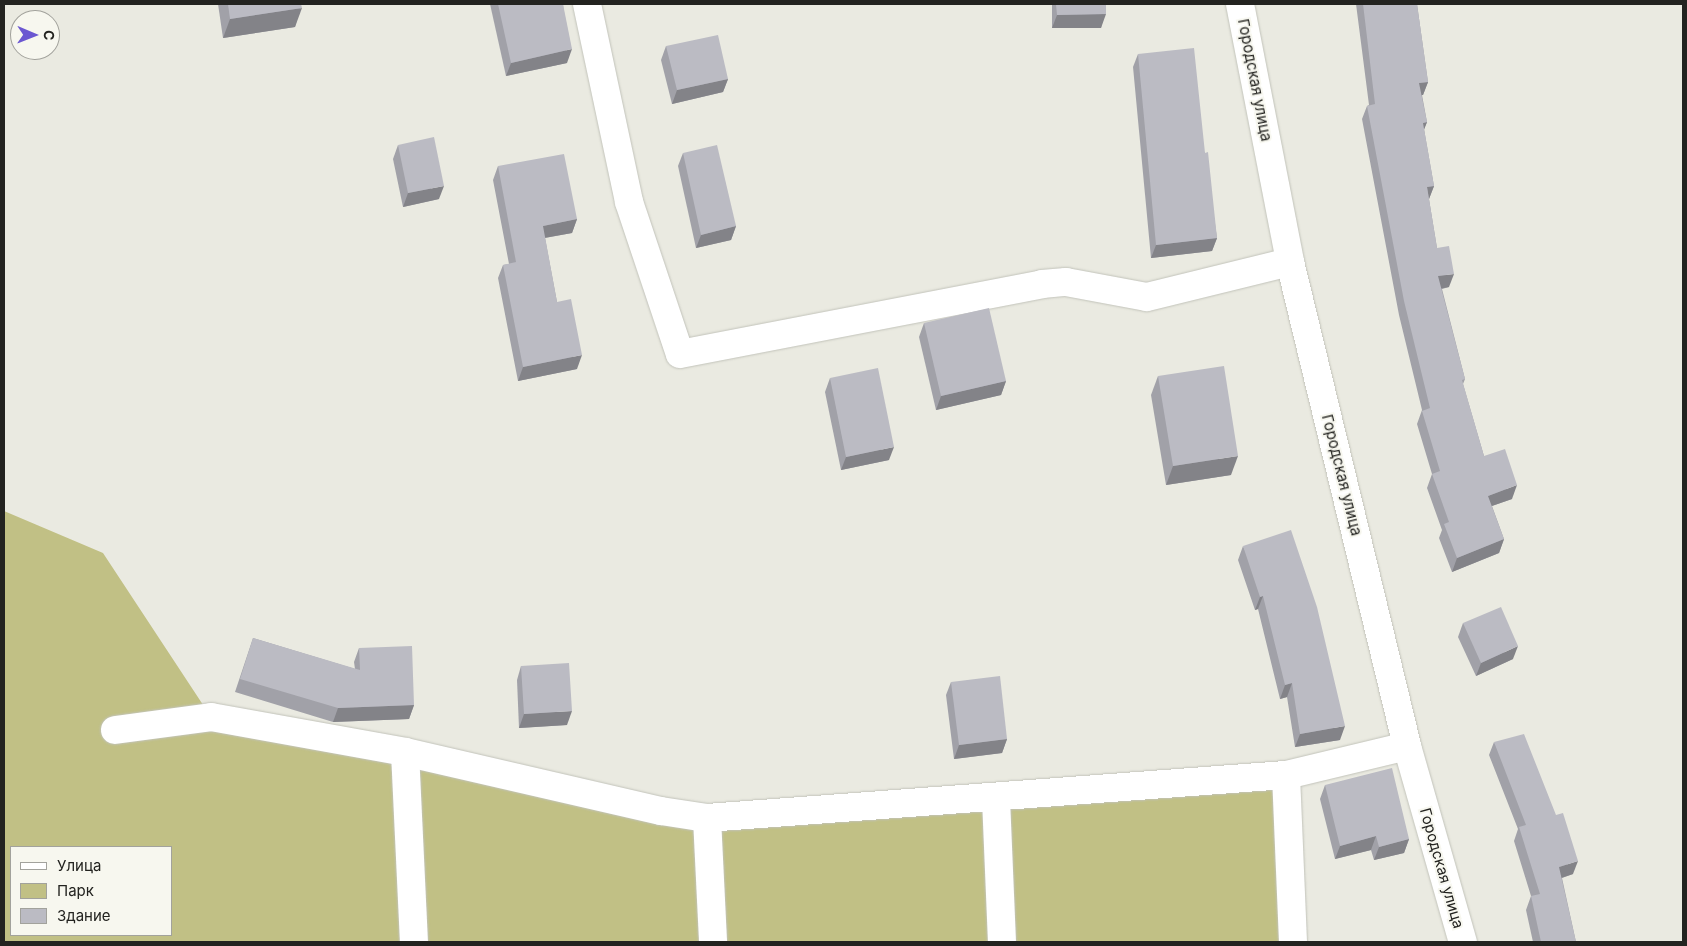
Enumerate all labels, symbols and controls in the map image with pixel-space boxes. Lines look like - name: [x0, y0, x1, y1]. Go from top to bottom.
- north arrow: [10, 10, 60, 60]
- street label: Городская улица: [1234, 17, 1276, 143]
- text: С: [41, 30, 58, 41]
- street label: Городская улица: [1318, 412, 1366, 538]
- street label: Городская улица: [1416, 806, 1468, 930]
- legend: [10, 846, 172, 936]
- text: Улица: [57, 856, 101, 875]
- text: Парк: [57, 881, 94, 900]
- text: Здание: [57, 906, 111, 925]

